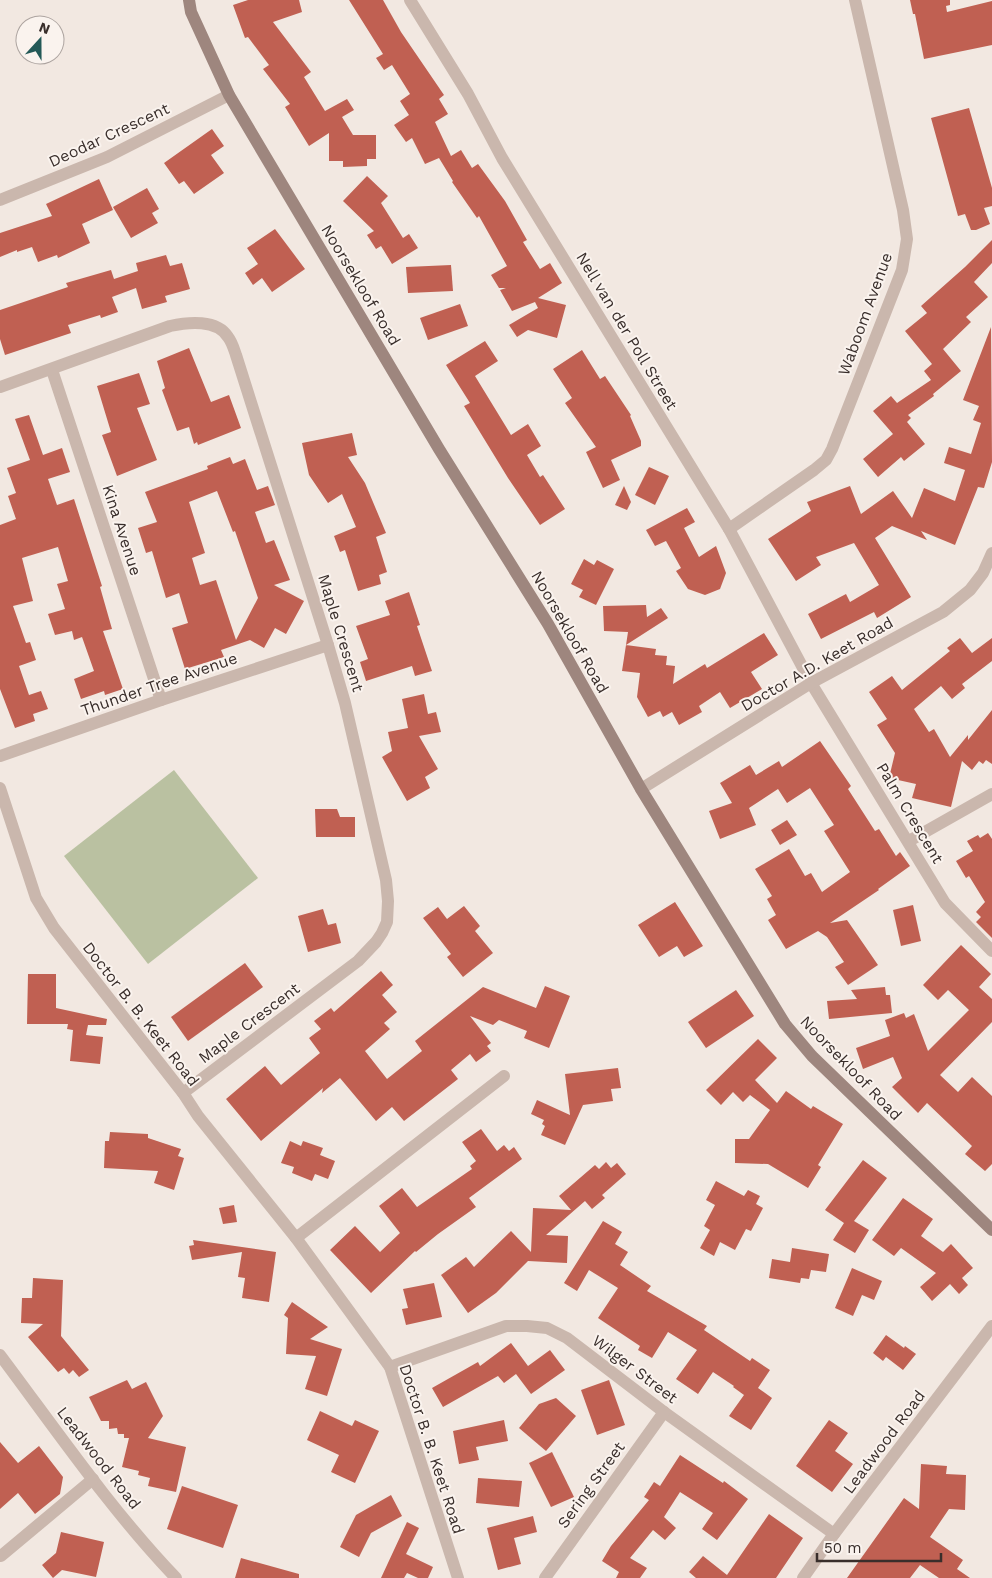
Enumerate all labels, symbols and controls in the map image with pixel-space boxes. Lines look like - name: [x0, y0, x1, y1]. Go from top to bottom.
- north arrow: [15, 15, 65, 65]
- text: N: [37, 19, 52, 37]
- street label: Deodar Crescent: [46, 99, 172, 171]
- street label: Noorsekloof Road: [317, 221, 405, 349]
- street label: Nell van der Poll Street: [572, 249, 682, 414]
- street label: Waboom Avenue: [834, 250, 896, 378]
- street label: Kina Avenue: [98, 482, 146, 578]
- street label: Noorsekloof Road: [527, 568, 613, 696]
- street label: Maple Crescent: [314, 572, 368, 694]
- street label: Doctor A.D. Keet Road: [738, 613, 896, 715]
- street label: Thunder Tree Avenue: [78, 648, 240, 720]
- street label: Palm Crescent: [872, 759, 948, 867]
- street label: Doctor B. B. Keet Road: [79, 938, 203, 1090]
- street label: Maple Crescent: [195, 979, 304, 1067]
- street label: Noorsekloof Road: [796, 1012, 906, 1124]
- street label: Wilger Street: [589, 1331, 682, 1407]
- street label: Doctor B. B. Keet Road: [396, 1362, 468, 1536]
- street label: Leadwood Road: [839, 1387, 929, 1497]
- street label: Leadwood Road: [53, 1403, 145, 1513]
- street label: Sering Street: [553, 1438, 629, 1532]
- scale bar: [817, 1530, 941, 1562]
- text: 50 m: [824, 1539, 861, 1557]

